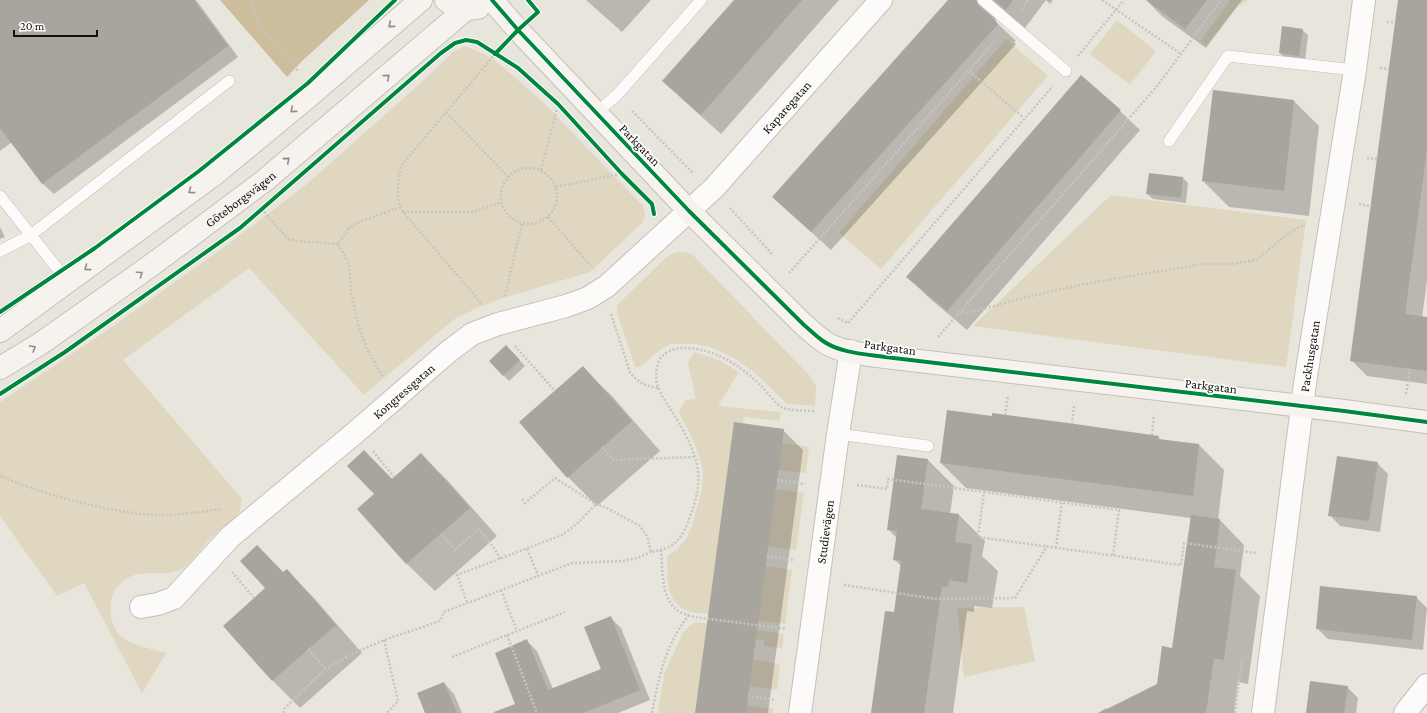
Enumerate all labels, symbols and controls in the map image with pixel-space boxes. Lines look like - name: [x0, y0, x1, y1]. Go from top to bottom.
- scale bar: [14, 12, 97, 38]
- text: 20 m: [20, 19, 45, 33]
- one-way arrow: [389, 21, 396, 28]
- one-way arrow: [382, 74, 389, 81]
- street label: Kaparegatan: [759, 77, 814, 136]
- one-way arrow: [290, 105, 297, 112]
- street label: Parkgatan: [616, 121, 664, 169]
- one-way arrow: [283, 158, 290, 165]
- street label: Göteborgsvägen: [202, 167, 278, 230]
- one-way arrow: [189, 186, 196, 193]
- one-way arrow: [84, 263, 91, 270]
- one-way arrow: [136, 271, 143, 279]
- street label: Packhusgatan: [1296, 319, 1322, 393]
- street label: Parkgatan: [863, 336, 917, 358]
- one-way arrow: [29, 345, 36, 353]
- street label: Kongressgatan: [369, 360, 437, 422]
- street label: Parkgatan: [1184, 375, 1238, 397]
- street label: Studievägen: [813, 499, 836, 564]

